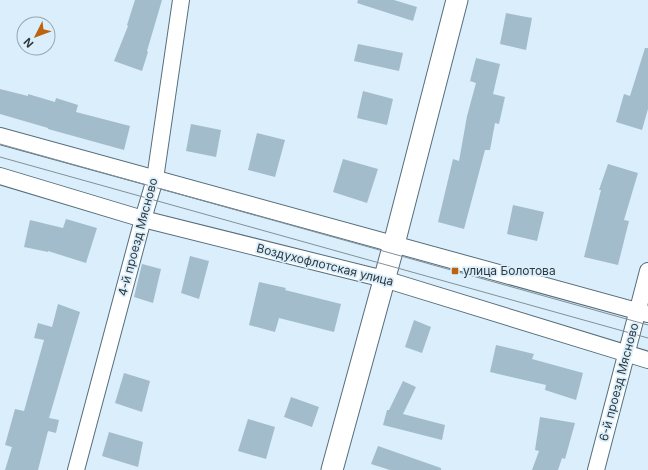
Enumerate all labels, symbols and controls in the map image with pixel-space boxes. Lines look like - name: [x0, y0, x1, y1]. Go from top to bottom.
- north arrow: [16, 16, 56, 56]
- text: N: [21, 35, 37, 50]
- street label: 4-й проезд Мясново: [115, 176, 161, 298]
- street label: Воздухофлотская улица: [255, 240, 395, 289]
- place label: улица Болотова: [463, 263, 556, 278]
- marker: улица Болотова: [450, 266, 460, 276]
- street label: 6-й проезд Мясново: [596, 321, 641, 442]

